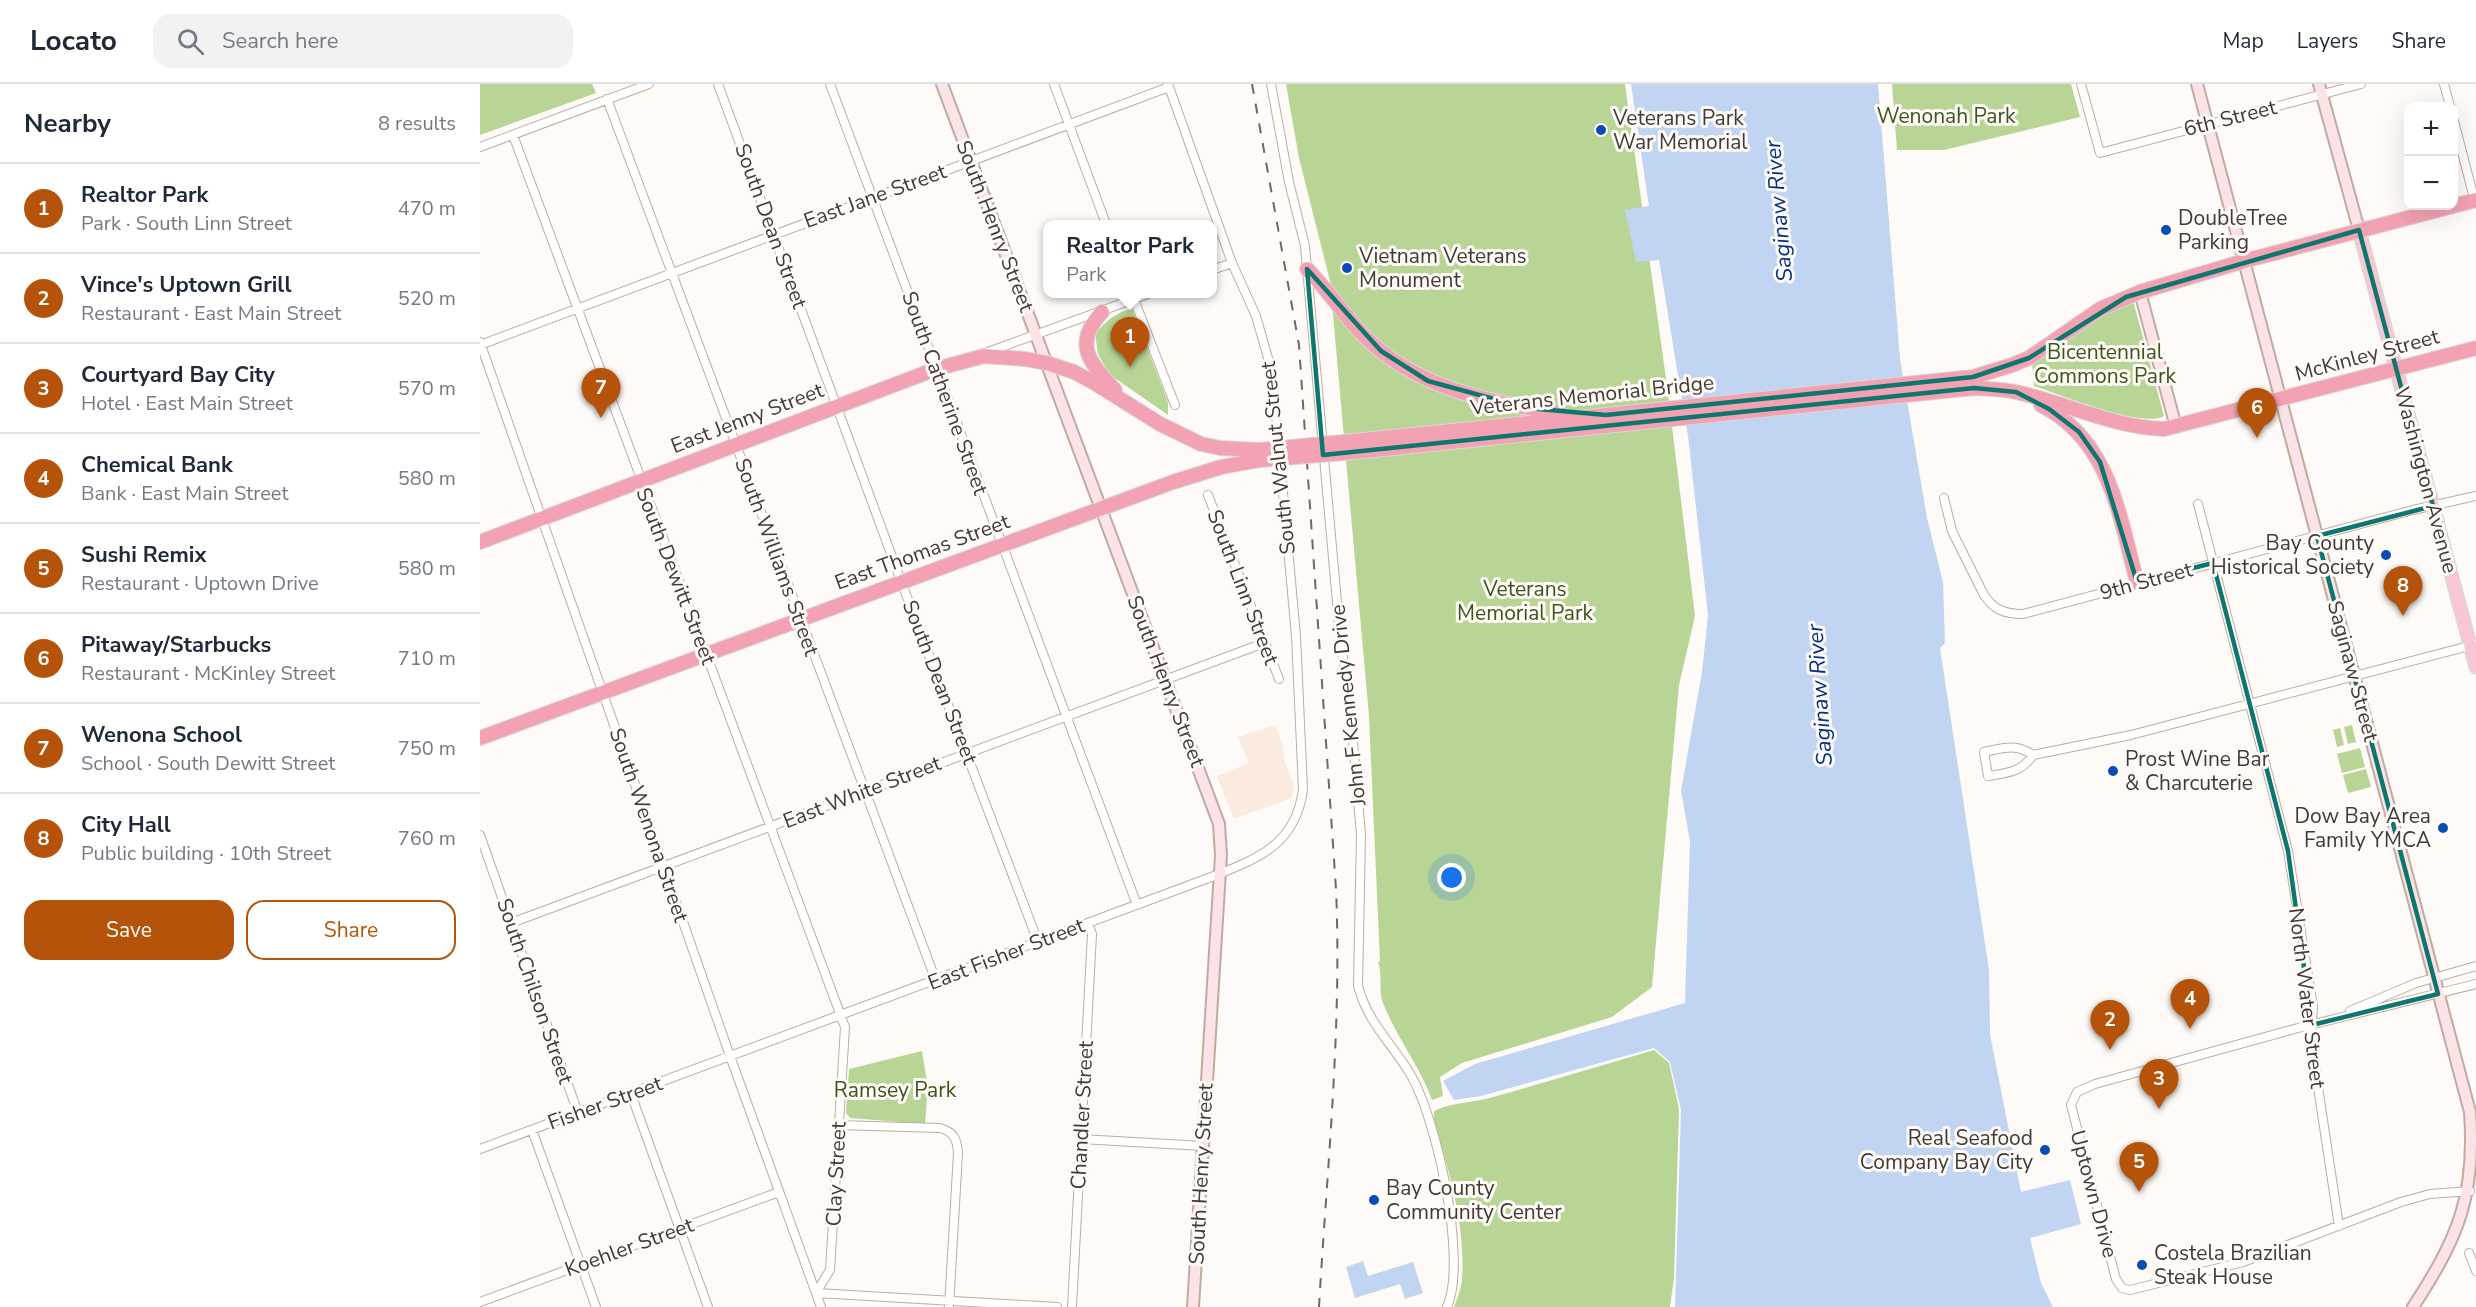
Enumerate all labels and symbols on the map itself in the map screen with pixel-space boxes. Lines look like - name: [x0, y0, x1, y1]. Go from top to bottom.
- street label: 6th Street: [2181, 93, 2280, 143]
- park label: Wenonah Park: [1877, 102, 2016, 130]
- place label: Veterans Park War Memorial: [1612, 104, 1748, 156]
- marker: Veterans Park War Memorial: [1594, 123, 1608, 137]
- street label: South Henry Street: [949, 136, 1041, 316]
- water label: Saginaw River: [1758, 138, 1800, 283]
- street label: South Dean Street: [728, 140, 814, 313]
- street label: East Jane Street: [800, 157, 951, 235]
- place label: DoubleTree Parking: [2178, 204, 2287, 256]
- marker: DoubleTree Parking: [2159, 223, 2173, 237]
- place label: Vietnam Veterans Monument: [1358, 242, 1527, 294]
- marker: Vietnam Veterans Monument: [1340, 261, 1354, 275]
- street label: South Catherine Street: [895, 287, 995, 499]
- pin: 1: [1110, 318, 1150, 367]
- street label: McKinley Street: [2292, 322, 2443, 388]
- park label: Bicentennial Commons Park: [2034, 338, 2177, 390]
- street label: South Walnut Street: [1254, 359, 1302, 556]
- pin: 7: [582, 368, 620, 418]
- street label: Veterans Memorial Bridge: [1468, 368, 1715, 422]
- street label: East Jenny Street: [667, 376, 828, 460]
- street label: Washington Avenue: [2388, 384, 2464, 576]
- pin: 6: [2238, 388, 2276, 438]
- street label: South Williams Street: [728, 454, 826, 660]
- street label: South Dewitt Street: [629, 484, 723, 669]
- street label: South Linn Street: [1201, 505, 1286, 669]
- street label: East Thomas Street: [831, 507, 1014, 597]
- place label: Bay County Historical Society: [2211, 529, 2374, 581]
- marker: Bay County Historical Society: [2379, 548, 2393, 562]
- street label: 9th Street: [2097, 555, 2196, 607]
- pin: 8: [2384, 566, 2422, 616]
- park label: Veterans Memorial Park: [1457, 575, 1593, 627]
- street label: South Henry Street: [1120, 591, 1212, 771]
- street label: South Dean Street: [896, 596, 984, 769]
- street label: Saginaw Street: [2321, 598, 2385, 745]
- street label: John F Kennedy Drive: [1324, 603, 1373, 808]
- water label: Saginaw River: [1800, 622, 1840, 767]
- street label: South Wenona Street: [603, 724, 696, 926]
- place label: Prost Wine Bar & Charcuterie: [2125, 745, 2270, 797]
- street label: East White Street: [779, 749, 946, 835]
- marker: Prost Wine Bar & Charcuterie: [2106, 764, 2120, 778]
- place label: Dow Bay Area Family YMCA: [2294, 802, 2431, 854]
- marker: Dow Bay Area Family YMCA: [2436, 821, 2450, 835]
- your location: [1437, 863, 1466, 892]
- street label: South Chilson Street: [490, 894, 580, 1088]
- street label: North Water Street: [2282, 906, 2332, 1090]
- street label: East Fisher Street: [924, 911, 1089, 997]
- pin: 4: [2170, 980, 2210, 1029]
- pin: 2: [2090, 1000, 2130, 1050]
- street label: Chandler Street: [1064, 1039, 1100, 1190]
- pin: 3: [2140, 1060, 2178, 1109]
- street label: Fisher Street: [544, 1069, 667, 1137]
- park label: Ramsey Park: [834, 1076, 957, 1104]
- street label: South Henry Street: [1182, 1082, 1220, 1265]
- street label: Clay Street: [819, 1120, 853, 1227]
- place label: Real Seafood Company Bay City: [1860, 1124, 2033, 1176]
- street label: Uptown Drive: [2064, 1127, 2124, 1261]
- pin: 5: [2120, 1142, 2158, 1192]
- marker: Real Seafood Company Bay City: [2038, 1143, 2052, 1157]
- place label: Bay County Community Center: [1386, 1174, 1562, 1226]
- marker: Bay County Community Center: [1367, 1193, 1381, 1207]
- street label: Koehler Street: [561, 1211, 698, 1283]
- place label: Costela Brazilian Steak House: [2154, 1239, 2312, 1291]
- marker: Costela Brazilian Steak House: [2135, 1258, 2149, 1272]

